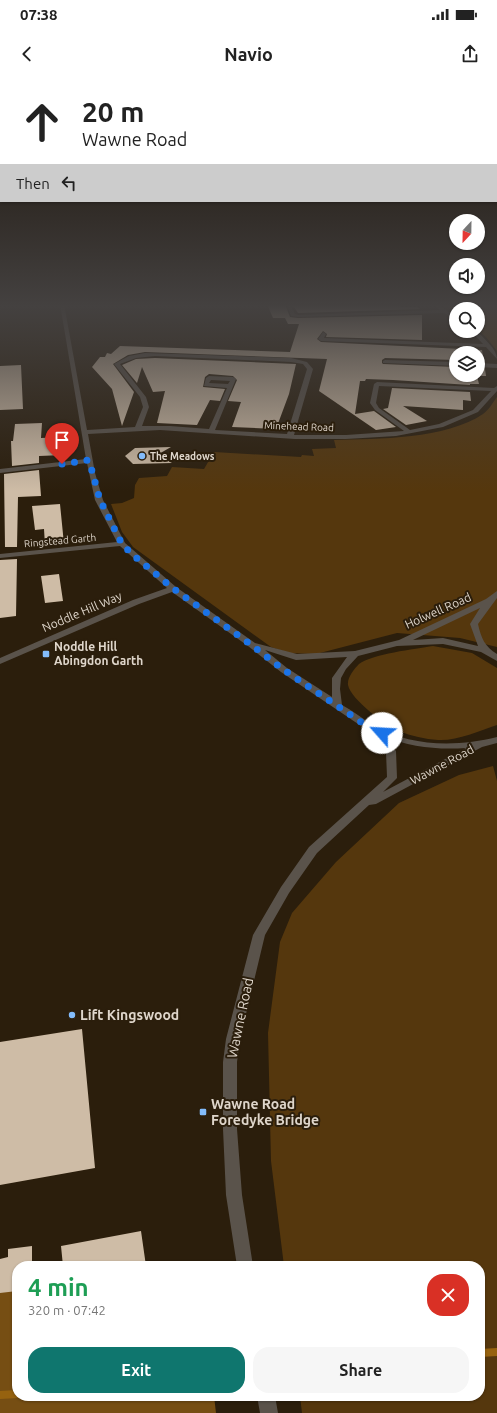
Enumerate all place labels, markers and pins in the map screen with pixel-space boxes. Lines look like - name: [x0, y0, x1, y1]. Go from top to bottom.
- pin: [45, 423, 79, 464]
- marker: The Meadows: [137, 451, 147, 461]
- place label: The Meadows: [150, 451, 215, 462]
- place label: Noddle Hill Abingdon Garth: [54, 640, 143, 667]
- marker: Noddle Hill Abingdon Garth: [41, 649, 51, 659]
- place label: Lift Kingswood: [80, 1007, 179, 1023]
- marker: Lift Kingswood: [67, 1010, 77, 1020]
- place label: Wawne Road Foredyke Bridge: [211, 1096, 319, 1128]
- marker: Wawne Road Foredyke Bridge: [198, 1107, 208, 1117]

